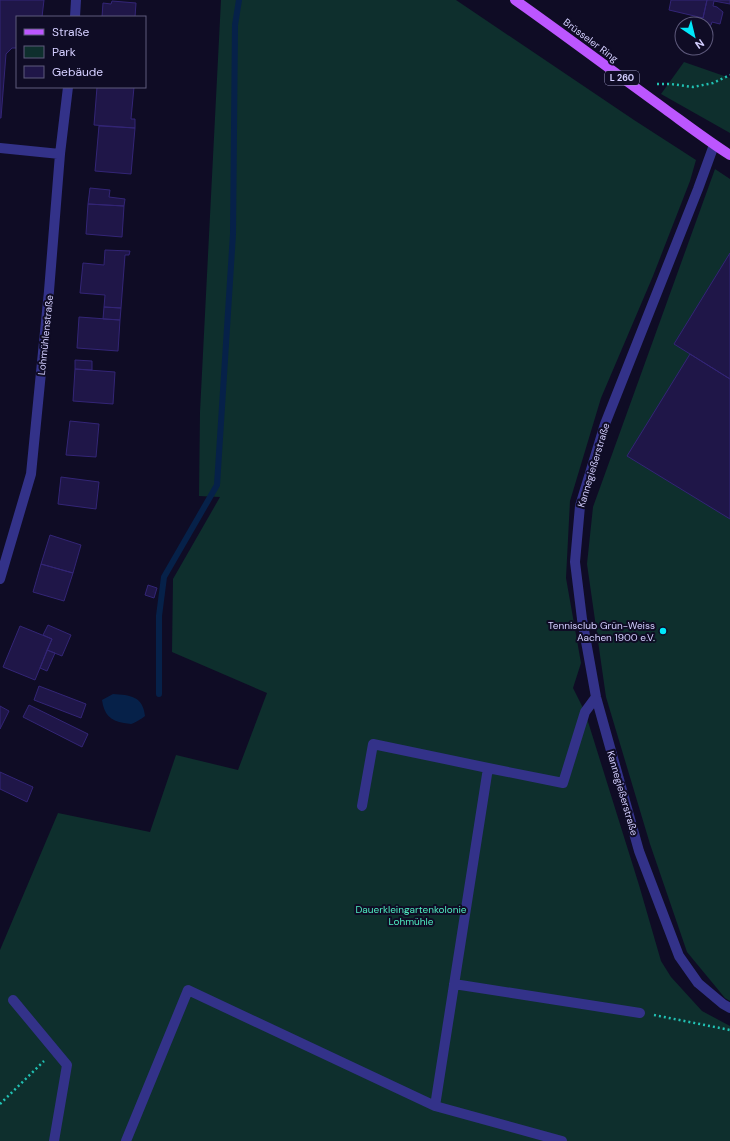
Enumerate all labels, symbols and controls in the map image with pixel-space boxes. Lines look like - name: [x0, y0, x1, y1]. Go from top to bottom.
- legend: [16, 16, 146, 88]
- street label: Brüsseler Ring: [561, 16, 621, 65]
- north arrow: [674, 16, 714, 56]
- text: Straße: [52, 24, 89, 40]
- text: N: [692, 36, 707, 52]
- text: Park: [52, 44, 76, 60]
- text: Gebäude: [52, 64, 103, 80]
- road number: L 260: [605, 71, 639, 85]
- street label: Lohmühlenstraße: [35, 294, 56, 376]
- street label: Kannegießerstraße: [574, 421, 613, 509]
- place label: Tennisclub Grün-Weiss Aachen 1900 e.V.: [548, 619, 655, 644]
- marker: Tennisclub Grün-Weiss Aachen 1900 e.V.: [658, 626, 668, 636]
- street label: Kannegießerstraße: [604, 749, 641, 837]
- park label: Dauerkleingartenkolonie Lohmühle: [355, 903, 467, 928]

